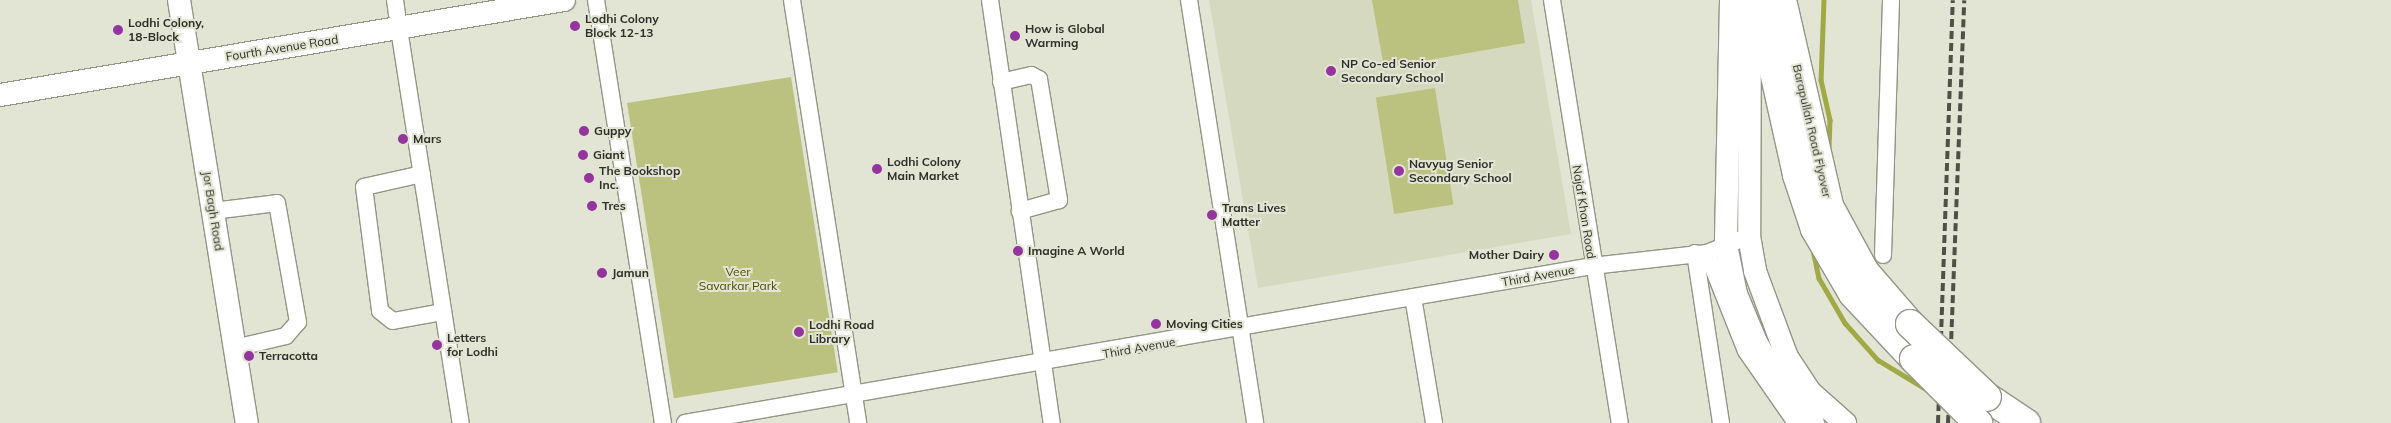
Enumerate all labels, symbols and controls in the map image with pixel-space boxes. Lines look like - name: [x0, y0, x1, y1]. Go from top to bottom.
- place label: Lodhi Colony Block 12-13: [585, 12, 659, 40]
- place label: Lodhi Colony, 18-Block: [128, 16, 204, 44]
- marker: Lodhi Colony Block 12-13: [569, 20, 581, 32]
- place label: How is Global Warming: [1025, 22, 1105, 50]
- marker: Lodhi Colony, 18-Block: [112, 24, 124, 36]
- marker: How is Global Warming: [1009, 30, 1021, 42]
- street label: Fourth Avenue Road: [225, 32, 339, 64]
- place label: NP Co-ed Senior Secondary School: [1341, 57, 1444, 85]
- street label: Barapullah Road Flyover: [1790, 63, 1834, 199]
- marker: NP Co-ed Senior Secondary School: [1325, 65, 1337, 77]
- place label: Guppy: [594, 124, 631, 138]
- marker: Guppy: [578, 125, 590, 137]
- place label: Mars: [413, 132, 442, 146]
- marker: Mars: [397, 133, 409, 145]
- place label: Giant: [593, 148, 624, 162]
- marker: Giant: [577, 149, 589, 161]
- place label: Lodhi Colony Main Market: [887, 155, 961, 183]
- place label: Navyug Senior Secondary School: [1409, 157, 1512, 185]
- marker: Lodhi Colony Main Market: [871, 163, 883, 175]
- place label: The Bookshop Inc.: [599, 164, 680, 192]
- street label: Najaf Khan Road: [1569, 164, 1599, 260]
- marker: Navyug Senior Secondary School: [1393, 165, 1405, 177]
- street label: Jor Bagh Road: [200, 170, 226, 252]
- marker: The Bookshop Inc.: [583, 172, 595, 184]
- place label: Tres: [602, 199, 626, 213]
- marker: Tres: [586, 200, 598, 212]
- place label: Trans Lives Matter: [1222, 201, 1286, 229]
- marker: Trans Lives Matter: [1206, 209, 1218, 221]
- place label: Imagine A World: [1028, 244, 1125, 258]
- marker: Imagine A World: [1012, 245, 1024, 257]
- place label: Mother Dairy: [1469, 248, 1544, 262]
- marker: Mother Dairy: [1548, 249, 1560, 261]
- street label: Third Avenue: [1501, 263, 1575, 289]
- park label: Veer Savarkar Park: [699, 265, 777, 293]
- place label: Jamun: [612, 266, 649, 280]
- marker: Jamun: [596, 267, 608, 279]
- place label: Moving Cities: [1166, 317, 1243, 331]
- place label: Lodhi Road Library: [809, 318, 874, 346]
- marker: Moving Cities: [1150, 318, 1162, 330]
- marker: Lodhi Road Library: [793, 326, 805, 338]
- place label: Letters for Lodhi: [447, 331, 498, 359]
- street label: Third Avenue: [1102, 335, 1176, 361]
- marker: Letters for Lodhi: [431, 339, 443, 351]
- place label: Terracotta: [259, 349, 318, 363]
- marker: Terracotta: [243, 350, 255, 362]

